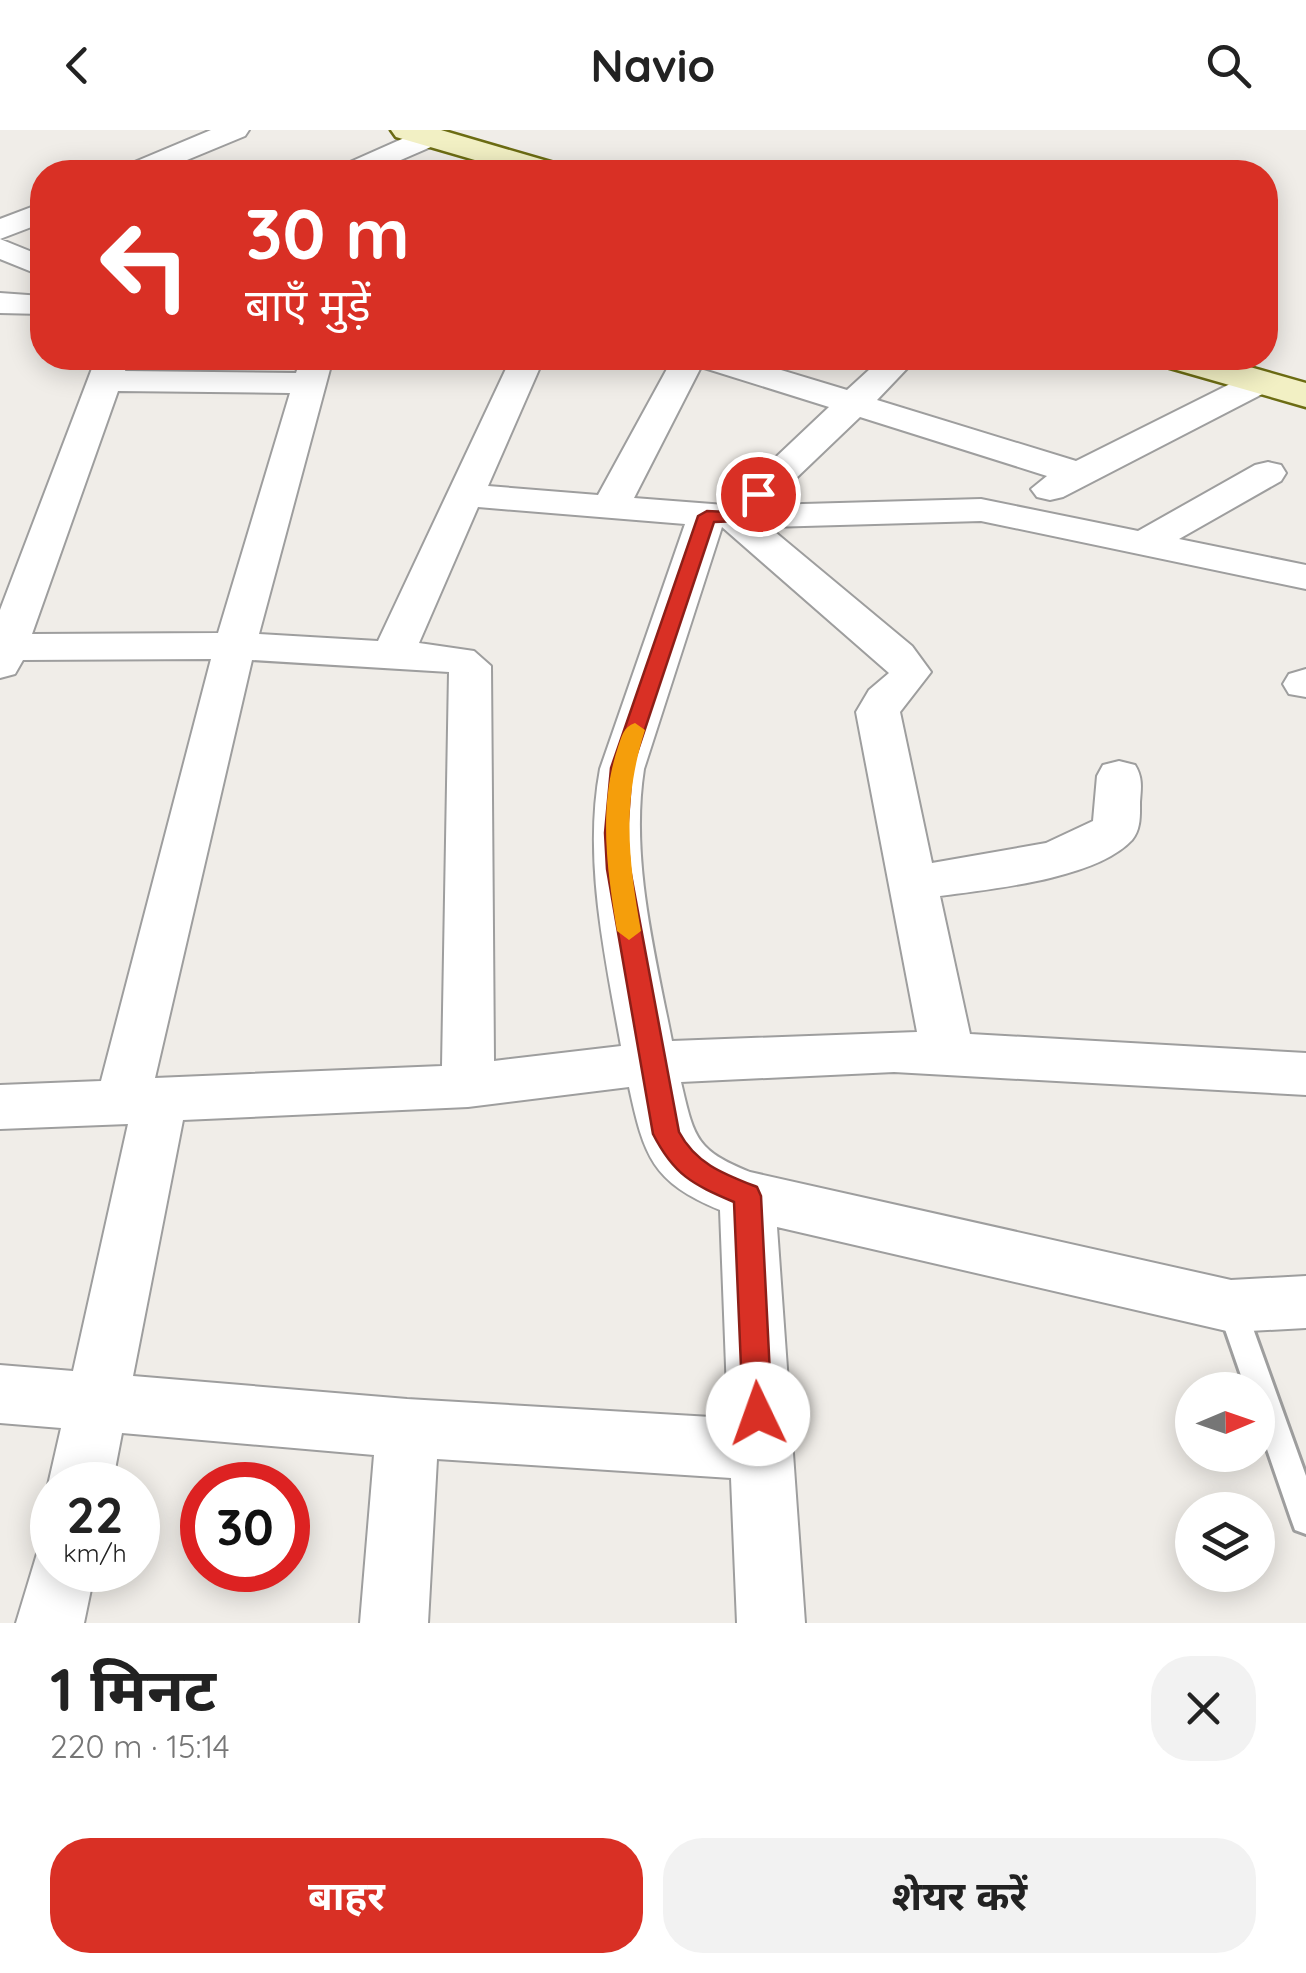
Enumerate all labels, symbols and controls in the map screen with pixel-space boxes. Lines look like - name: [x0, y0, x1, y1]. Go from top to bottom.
- text: Navio: [591, 37, 715, 93]
- icon: back: [50, 38, 105, 93]
- icon: search: [1201, 38, 1256, 93]
- text: 30 m: [245, 189, 410, 277]
- icon: left: [80, 200, 210, 330]
- text: बाएँ मुड़ें: [245, 276, 371, 332]
- pin: [716, 452, 801, 537]
- icon: arrive: [731, 467, 786, 522]
- position arrow: [706, 1362, 810, 1466]
- north arrow: [1175, 1372, 1275, 1472]
- map controls: [1175, 1372, 1275, 1592]
- speed limit sign: 30: [180, 1462, 310, 1592]
- text: 22: [67, 1483, 123, 1546]
- button: layers: [1175, 1492, 1275, 1592]
- text: km/h: [63, 1537, 127, 1568]
- text: 1 मिनट: [50, 1651, 216, 1726]
- button: close: [1151, 1656, 1256, 1761]
- text: 220 m · 15:14: [50, 1726, 230, 1766]
- button: बाहर: [50, 1838, 643, 1953]
- button: शेयर करें: [663, 1838, 1256, 1953]

